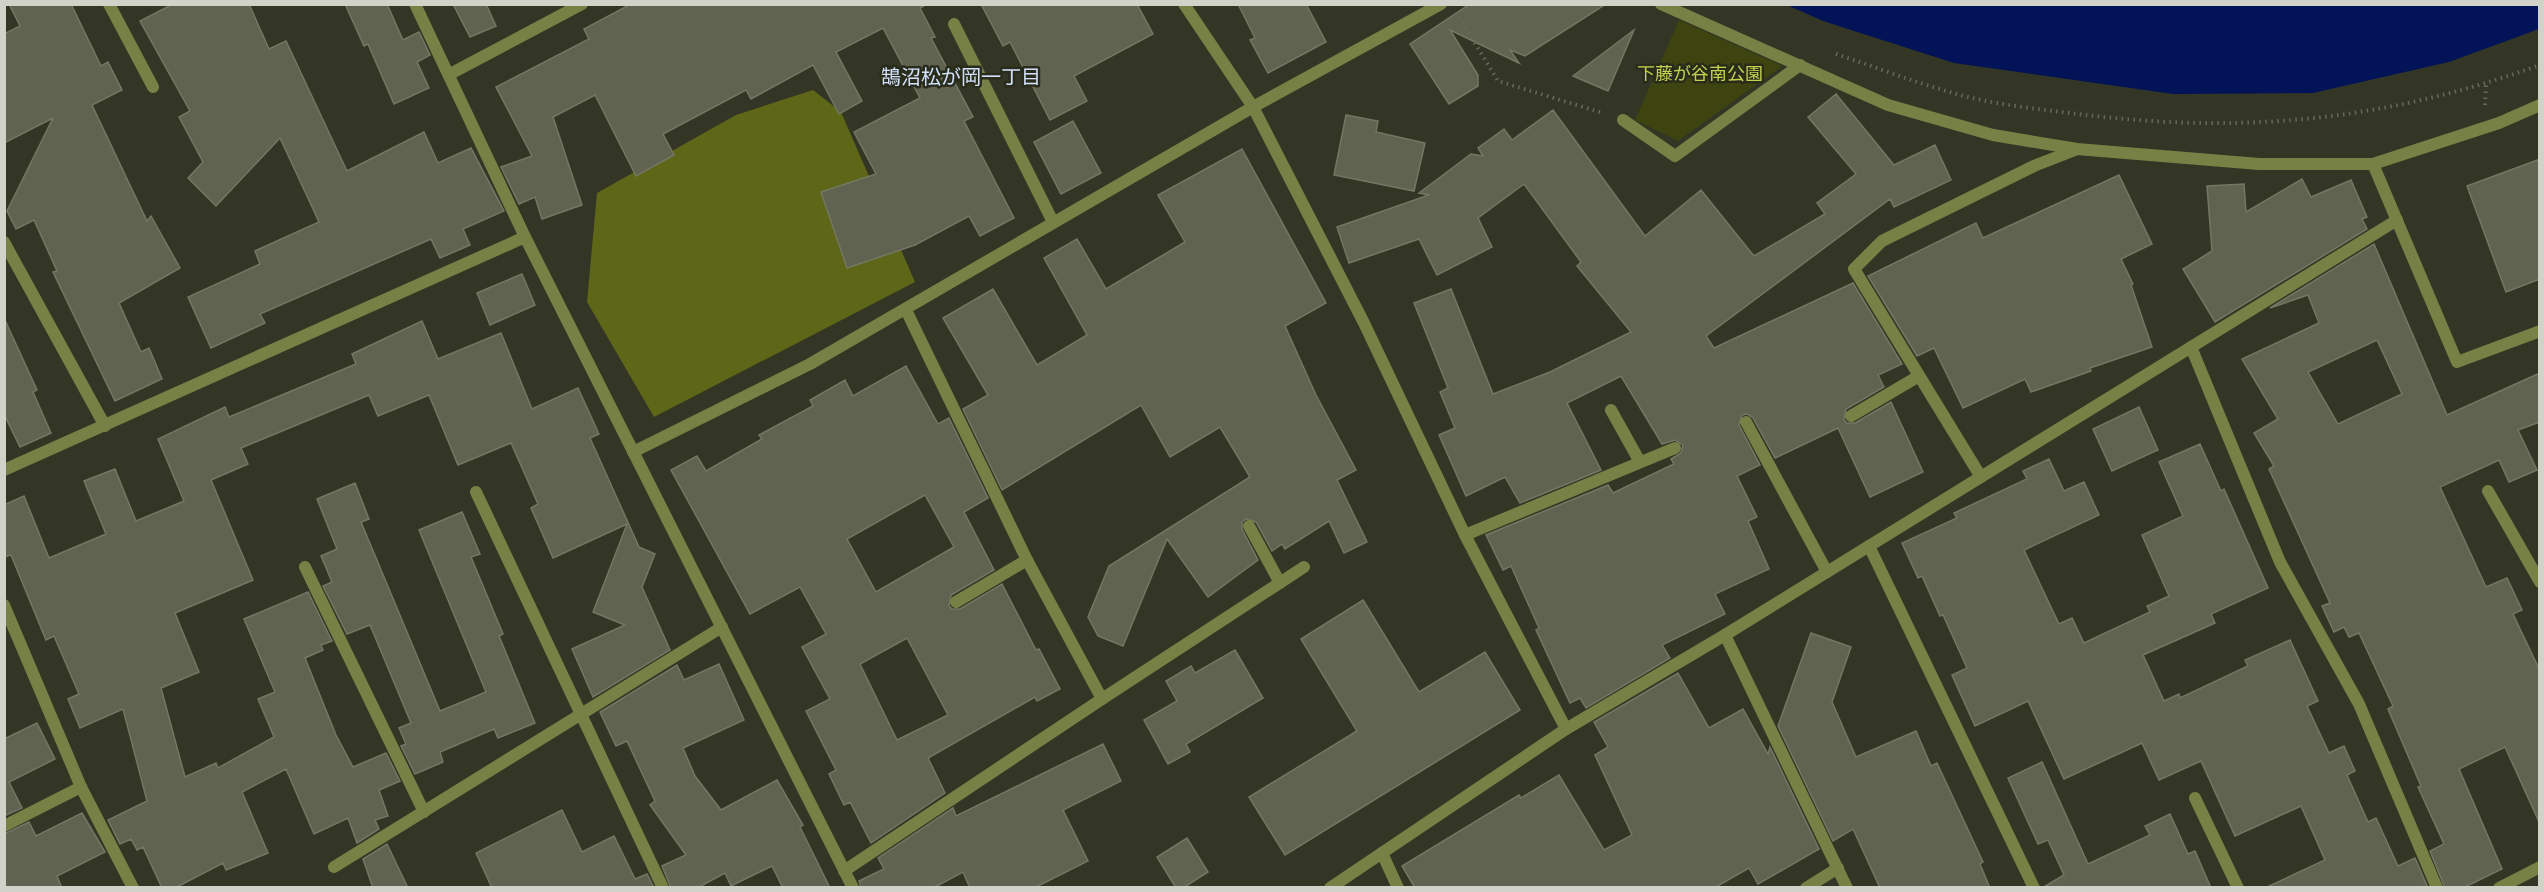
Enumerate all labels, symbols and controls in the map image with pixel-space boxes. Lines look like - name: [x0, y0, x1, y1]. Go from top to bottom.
- park label: 下藤が谷南公園: [1637, 64, 1763, 87]
- district label: 鵠沼松が岡一丁目: [881, 66, 1041, 92]

